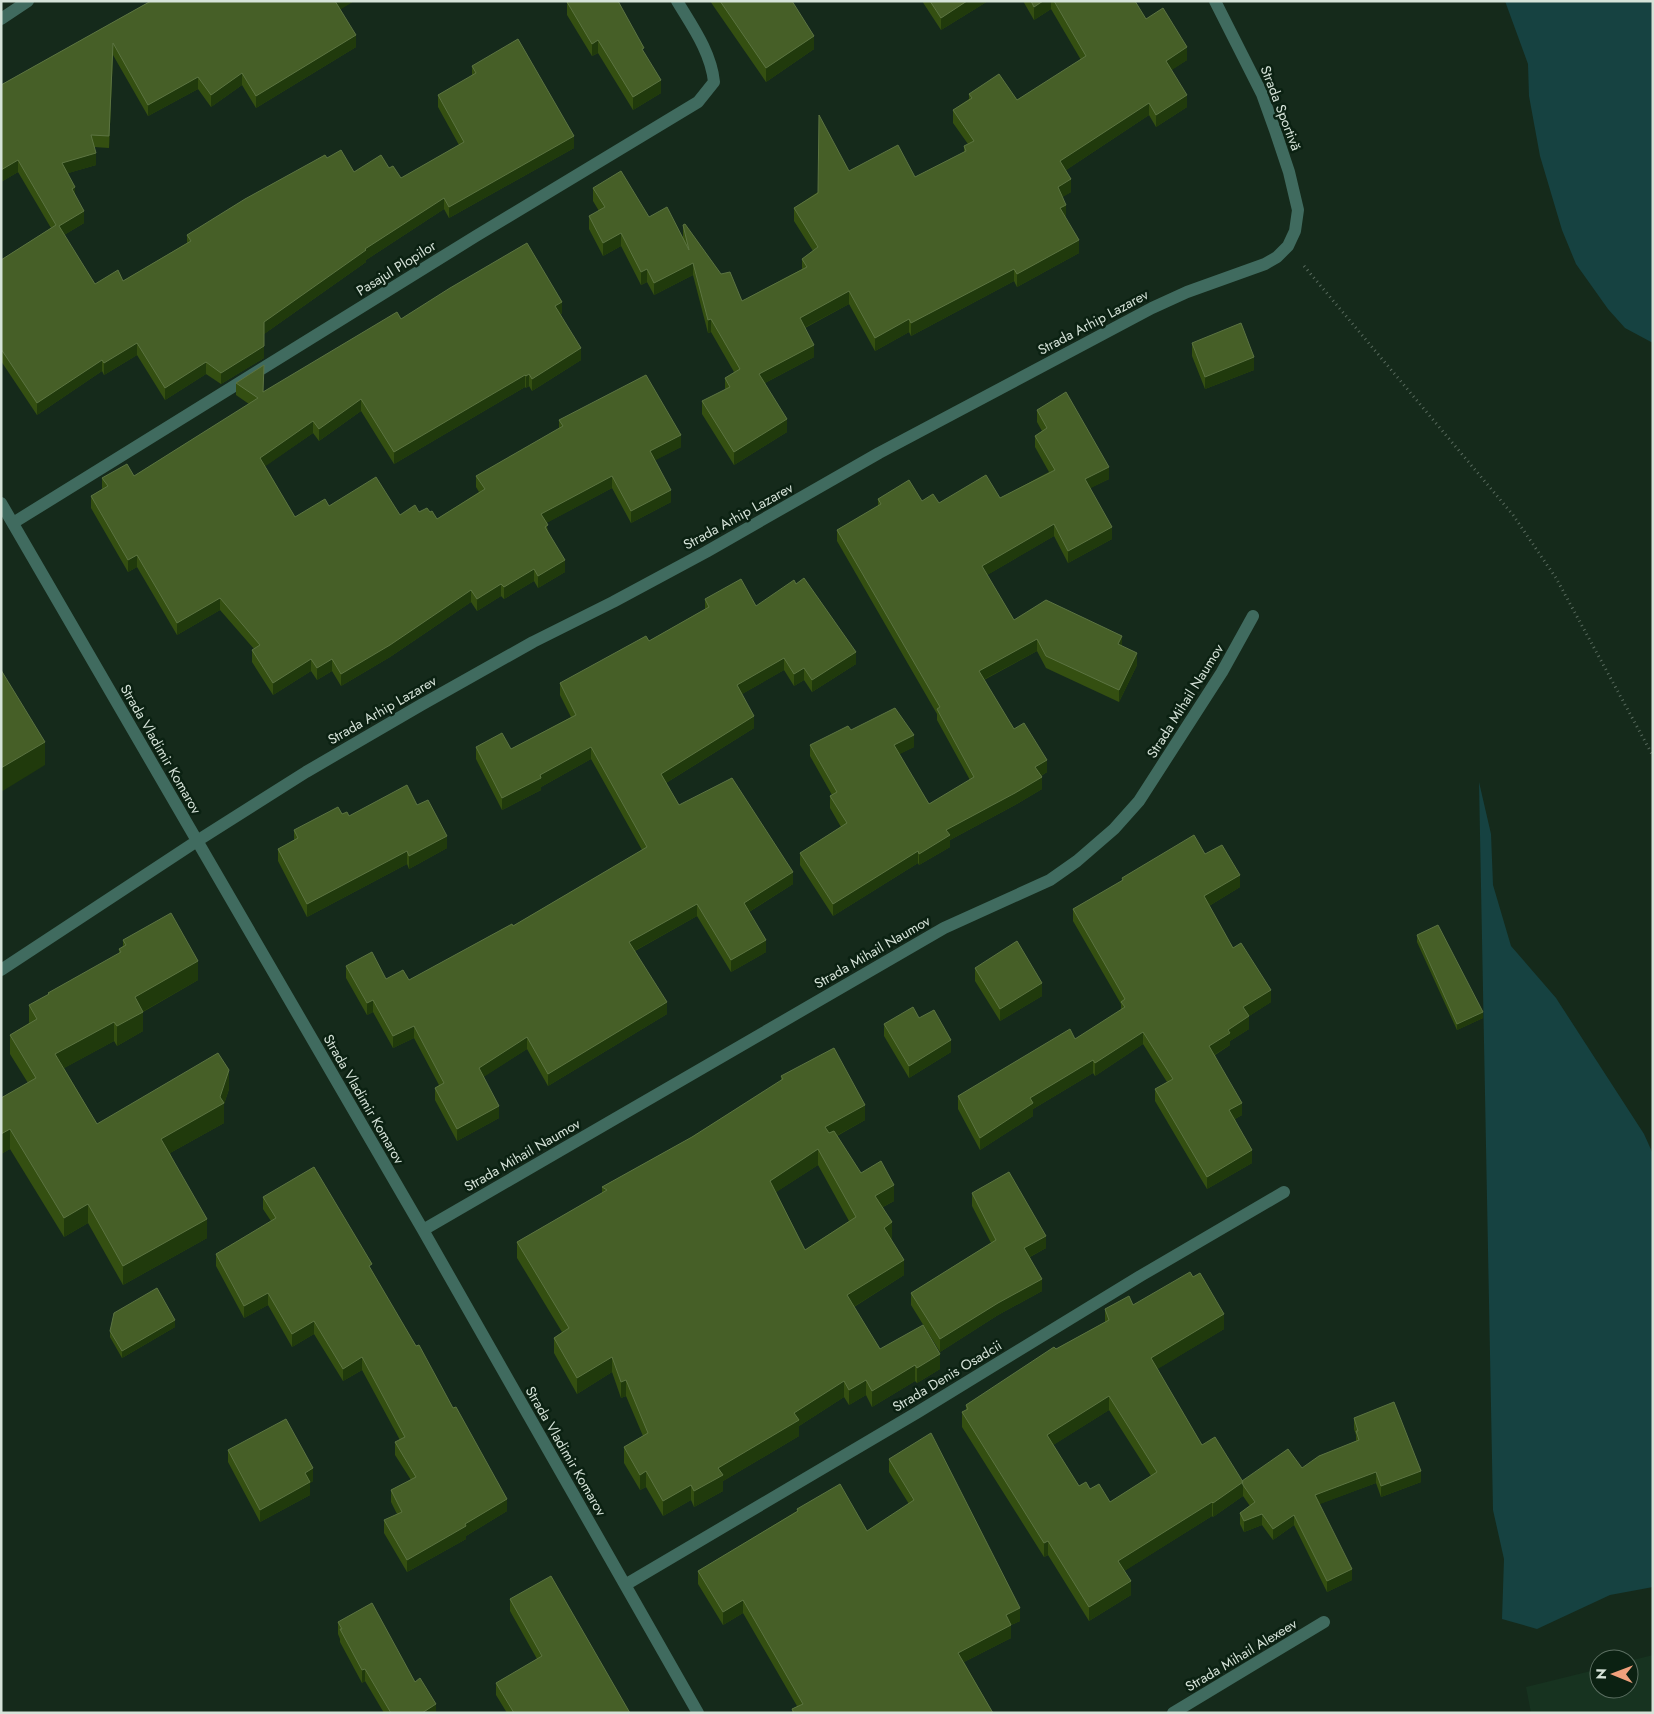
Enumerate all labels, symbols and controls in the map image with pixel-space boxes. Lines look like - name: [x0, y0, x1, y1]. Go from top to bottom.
- street label: Strada Sportivă: [1256, 63, 1306, 153]
- street label: Pasajul Plopilor: [352, 235, 440, 300]
- street label: Strada Arhip Lazarev: [1034, 284, 1153, 360]
- street label: Strada Arhip Lazarev: [680, 477, 797, 554]
- street label: Strada Mihail Naumov: [1142, 639, 1229, 762]
- street label: Strada Arhip Lazarev: [324, 670, 441, 749]
- street label: Strada Vladimir Komarov: [116, 680, 207, 818]
- street label: Strada Mihail Naumov: [810, 910, 934, 993]
- street label: Strada Vladimir Komarov: [319, 1030, 410, 1168]
- street label: Strada Mihail Naumov: [460, 1113, 584, 1196]
- street label: Strada Denis Osadcii: [889, 1335, 1005, 1417]
- street label: Strada Vladimir Komarov: [521, 1382, 612, 1520]
- street label: Strada Mihail Alexeev: [1181, 1613, 1301, 1696]
- north arrow: [1589, 1649, 1639, 1699]
- text: N: [1591, 1668, 1611, 1680]

